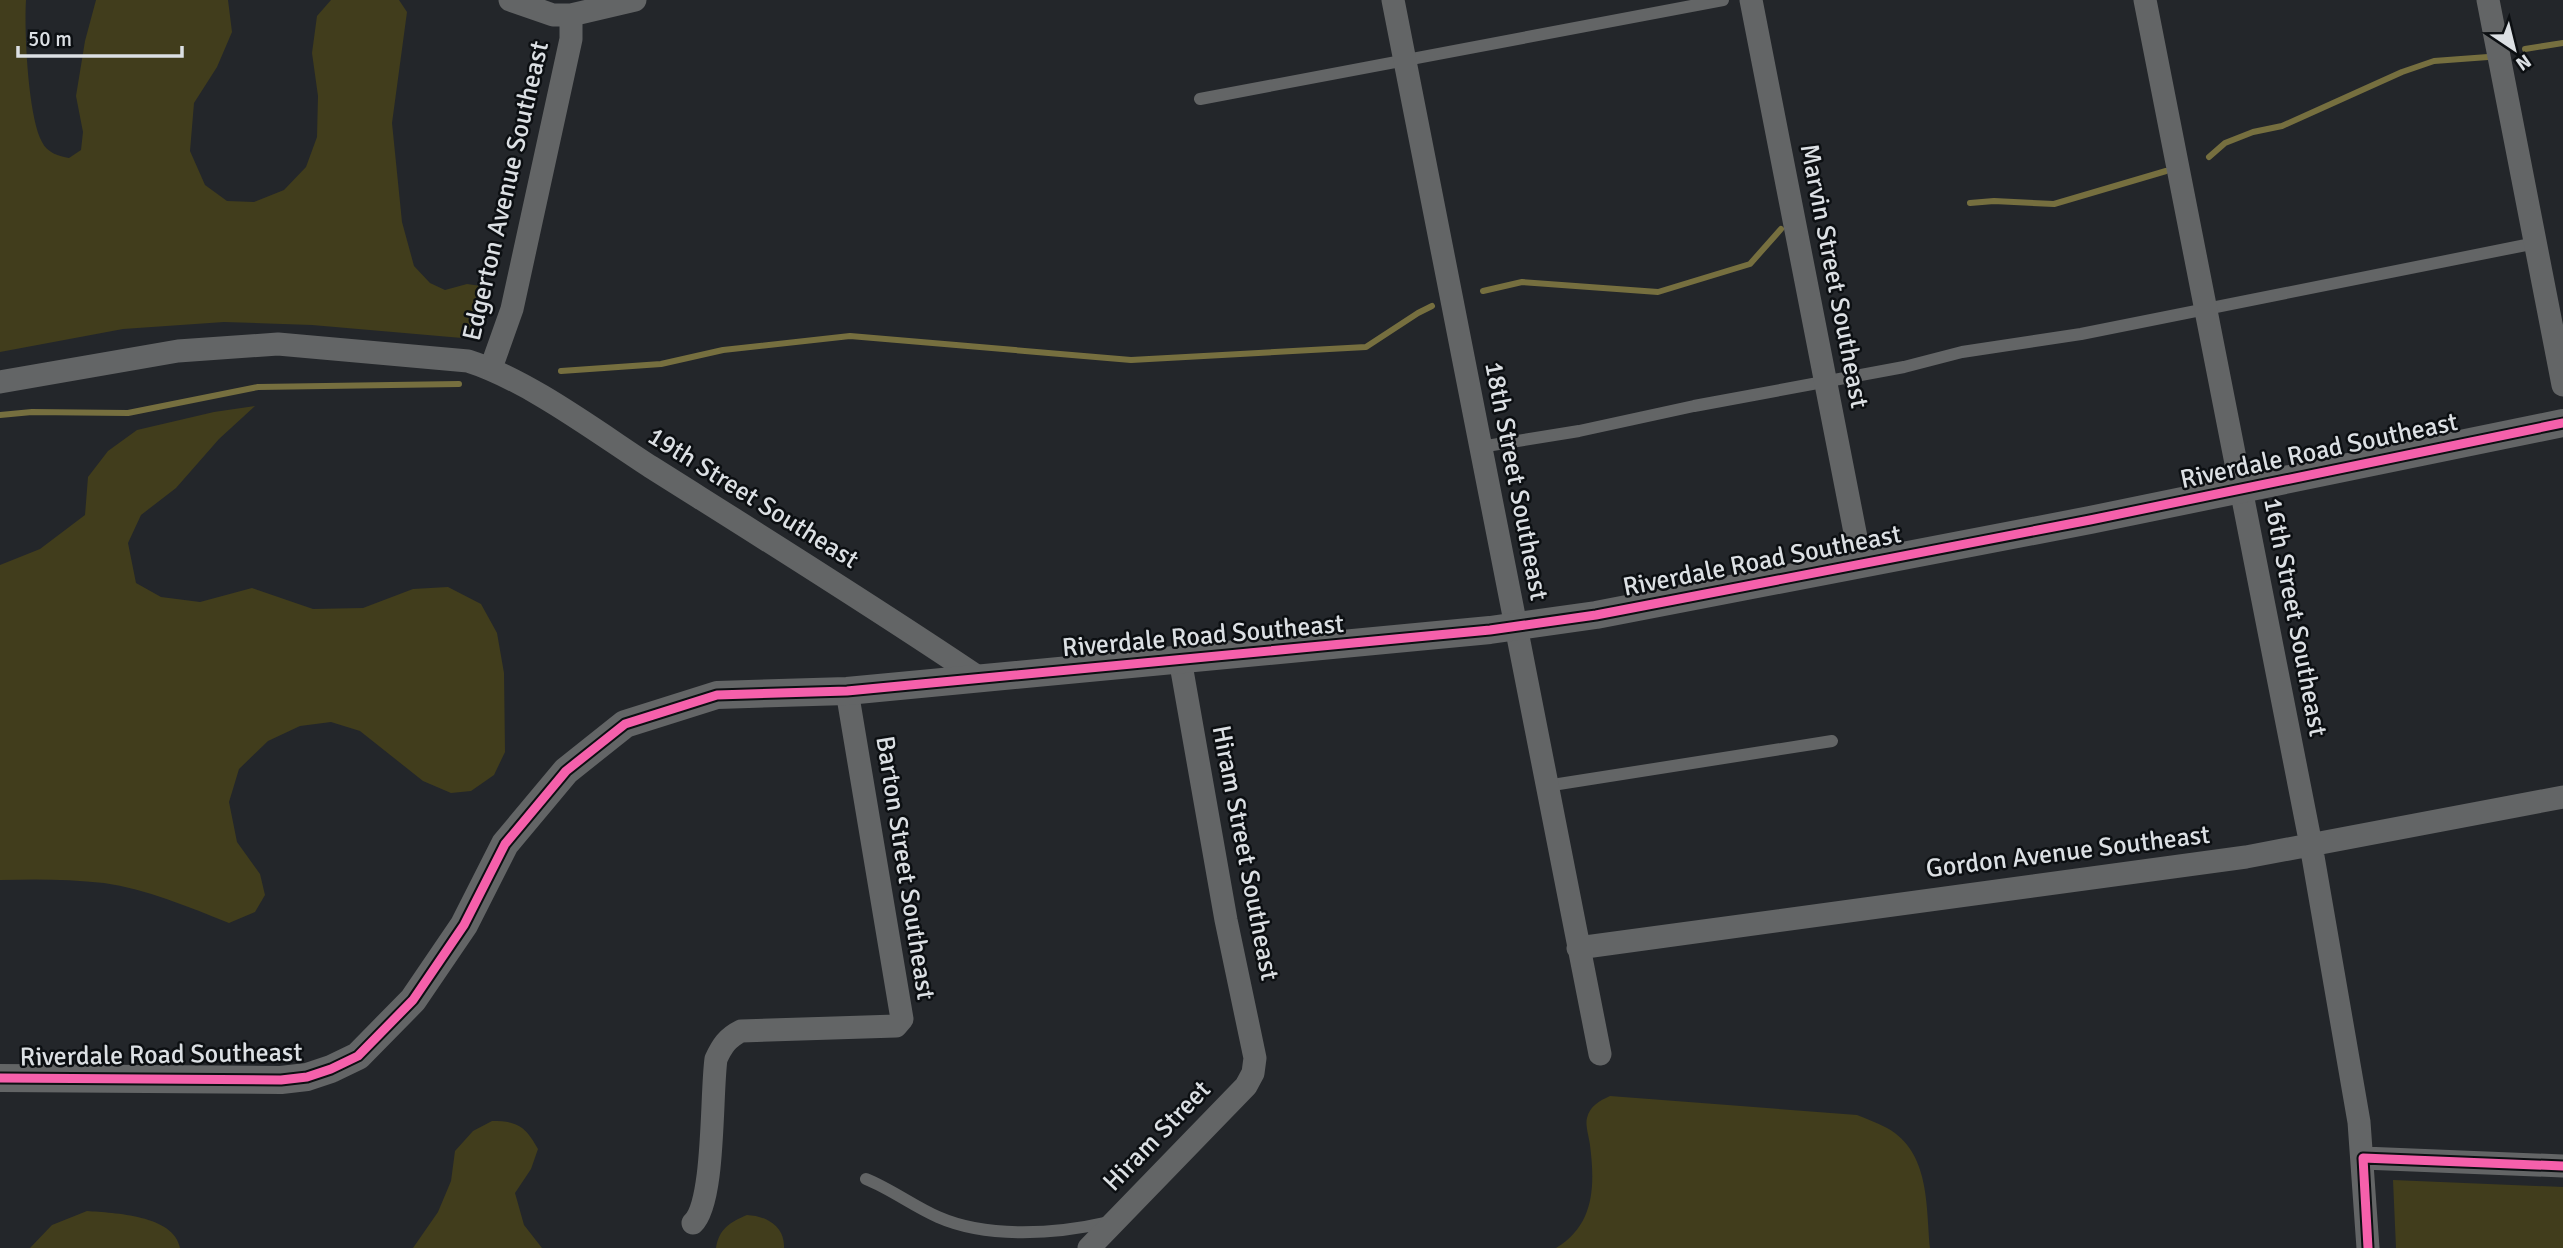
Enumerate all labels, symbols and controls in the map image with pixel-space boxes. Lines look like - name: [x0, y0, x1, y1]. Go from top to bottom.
- scale bar: [18, 14, 182, 58]
- north arrow: [2479, 14, 2549, 84]
- text: 50 m: [28, 26, 72, 52]
- street label: Edgerton Avenue Southeast: [456, 38, 556, 344]
- text: N: [2511, 48, 2535, 76]
- street label: Marvin Street Southeast: [1793, 141, 1875, 411]
- street label: 18th Street Southeast: [1477, 359, 1555, 603]
- street label: Riverdale Road Southeast: [2177, 406, 2461, 496]
- street label: 19th Street Southeast: [642, 420, 864, 576]
- street label: 16th Street Southeast: [2256, 495, 2334, 739]
- street label: Riverdale Road Southeast: [1620, 518, 1904, 604]
- street label: Riverdale Road Southeast: [1061, 608, 1345, 664]
- street label: Hiram Street Southeast: [1205, 723, 1285, 983]
- street label: Barton Street Southeast: [868, 734, 942, 1002]
- street label: Gordon Avenue Southeast: [1924, 819, 2212, 885]
- street label: Riverdale Road Southeast: [19, 1037, 303, 1073]
- street label: Hiram Street: [1096, 1074, 1218, 1198]

